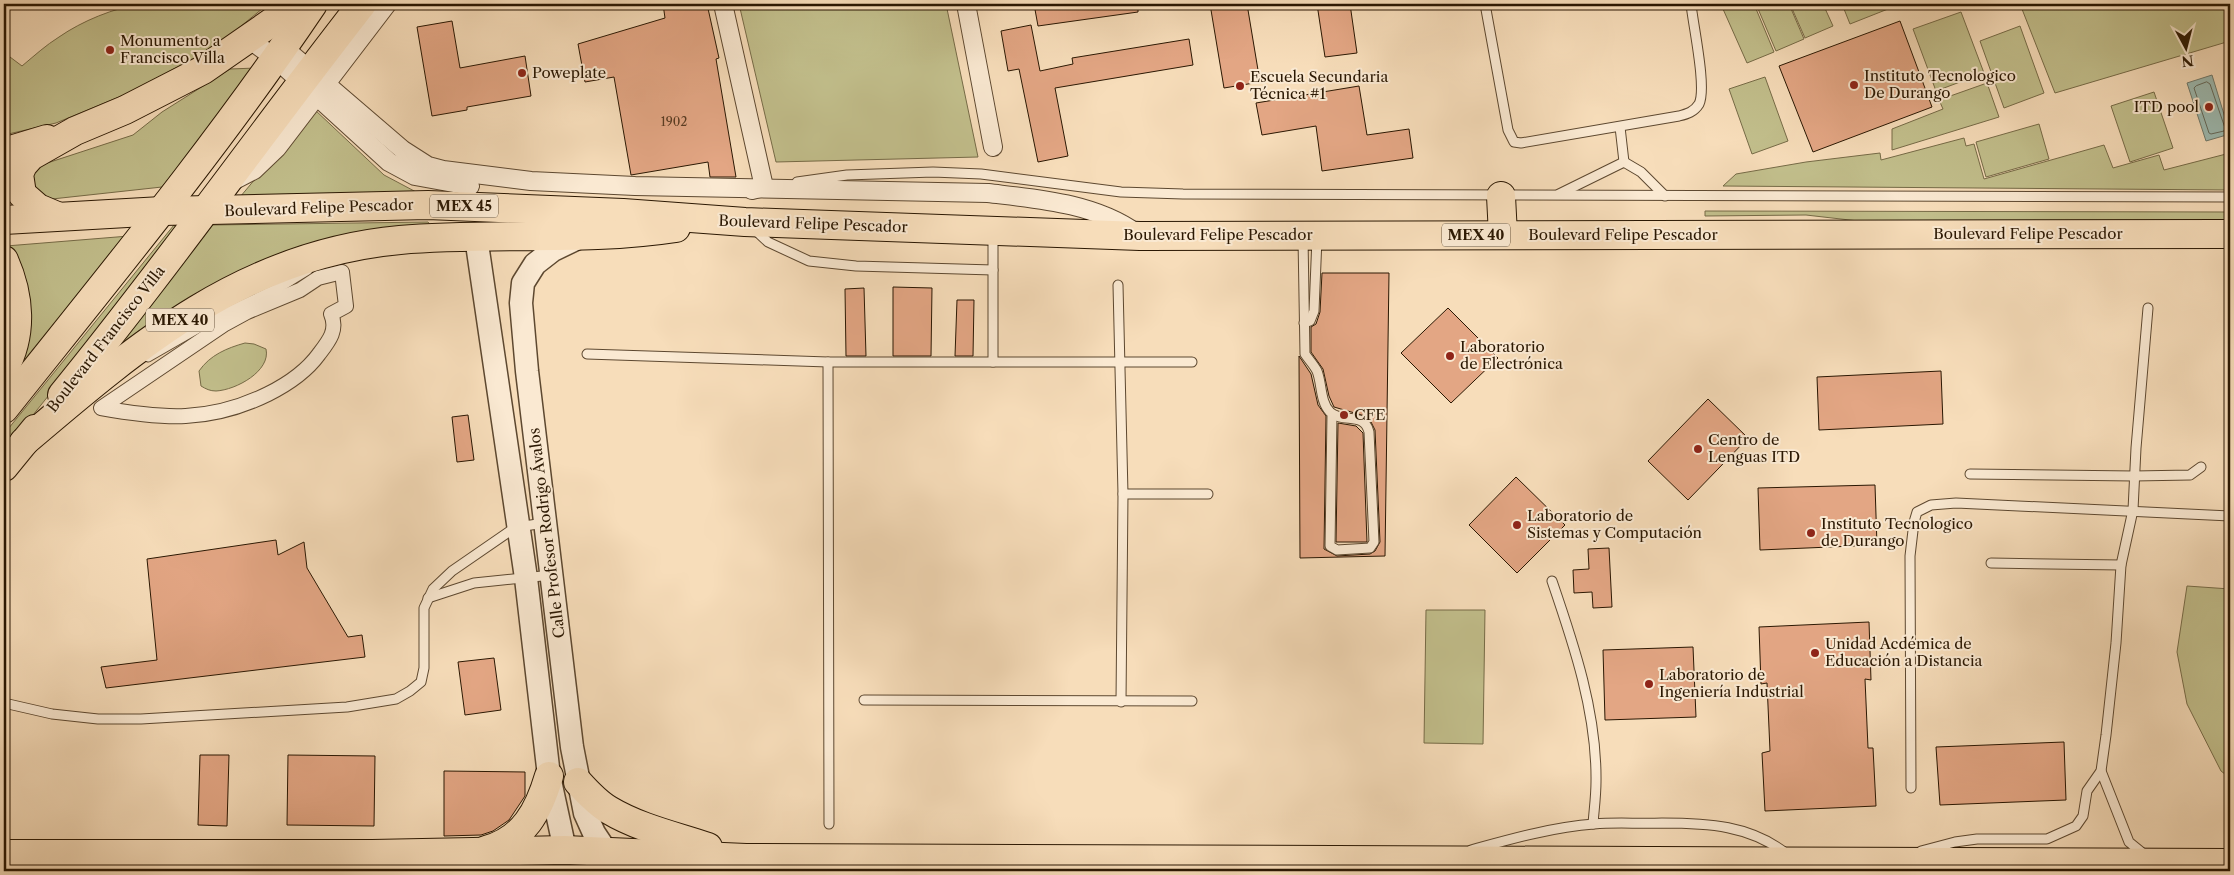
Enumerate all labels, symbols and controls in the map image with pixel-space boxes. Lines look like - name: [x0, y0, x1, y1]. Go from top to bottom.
- north arrow: [2162, 22, 2212, 72]
- place label: Monumento a Francisco Villa: [120, 31, 225, 67]
- marker: Monumento a Francisco Villa: [104, 44, 116, 56]
- text: N: [2180, 51, 2195, 71]
- place label: Poweplate: [532, 63, 606, 82]
- place label: Instituto Tecnologico De Durango: [1864, 66, 2016, 102]
- marker: Poweplate: [516, 67, 528, 79]
- place label: Escuela Secundaria Técnica #1: [1250, 67, 1388, 103]
- marker: Instituto Tecnologico De Durango: [1848, 79, 1860, 91]
- marker: Escuela Secundaria Técnica #1: [1234, 80, 1246, 92]
- place label: ITD pool: [2134, 97, 2200, 116]
- marker: ITD pool: [2203, 101, 2215, 113]
- house number: 1902: [661, 114, 687, 129]
- street label: Boulevard Felipe Pescador: [224, 195, 415, 220]
- road number: MEX 45: [430, 195, 498, 218]
- street label: Boulevard Felipe Pescador: [718, 211, 909, 236]
- road number: MEX 40: [1442, 224, 1510, 246]
- street label: Boulevard Felipe Pescador: [1933, 224, 2123, 243]
- street label: Boulevard Felipe Pescador: [1123, 225, 1313, 244]
- street label: Boulevard Felipe Pescador: [1528, 225, 1718, 244]
- street label: Boulevard Francisco Villa: [42, 261, 169, 416]
- road number: MEX 40: [146, 308, 214, 332]
- place label: Laboratorio de Electrónica: [1460, 337, 1563, 373]
- marker: Laboratorio de Electrónica: [1444, 350, 1456, 362]
- place label: CFE: [1354, 405, 1386, 424]
- marker: CFE: [1338, 409, 1350, 421]
- street label: Calle Profesor Rodrigo Ávalos: [524, 427, 569, 639]
- place label: Centro de Lenguas ITD: [1708, 430, 1800, 466]
- marker: Centro de Lenguas ITD: [1692, 443, 1704, 455]
- place label: Laboratorio de Sistemas y Computación: [1527, 506, 1703, 542]
- place label: Instituto Tecnologico de Durango: [1821, 514, 1973, 550]
- marker: Laboratorio de Sistemas y Computación: [1511, 519, 1523, 531]
- marker: Instituto Tecnologico de Durango: [1805, 527, 1817, 539]
- place label: Unidad Acdémica de Educación a Distancia: [1825, 634, 1982, 670]
- marker: Unidad Acdémica de Educación a Distancia: [1809, 647, 1821, 659]
- place label: Laboratorio de Ingeniería Industrial: [1659, 665, 1804, 701]
- marker: Laboratorio de Ingeniería Industrial: [1643, 678, 1655, 690]

